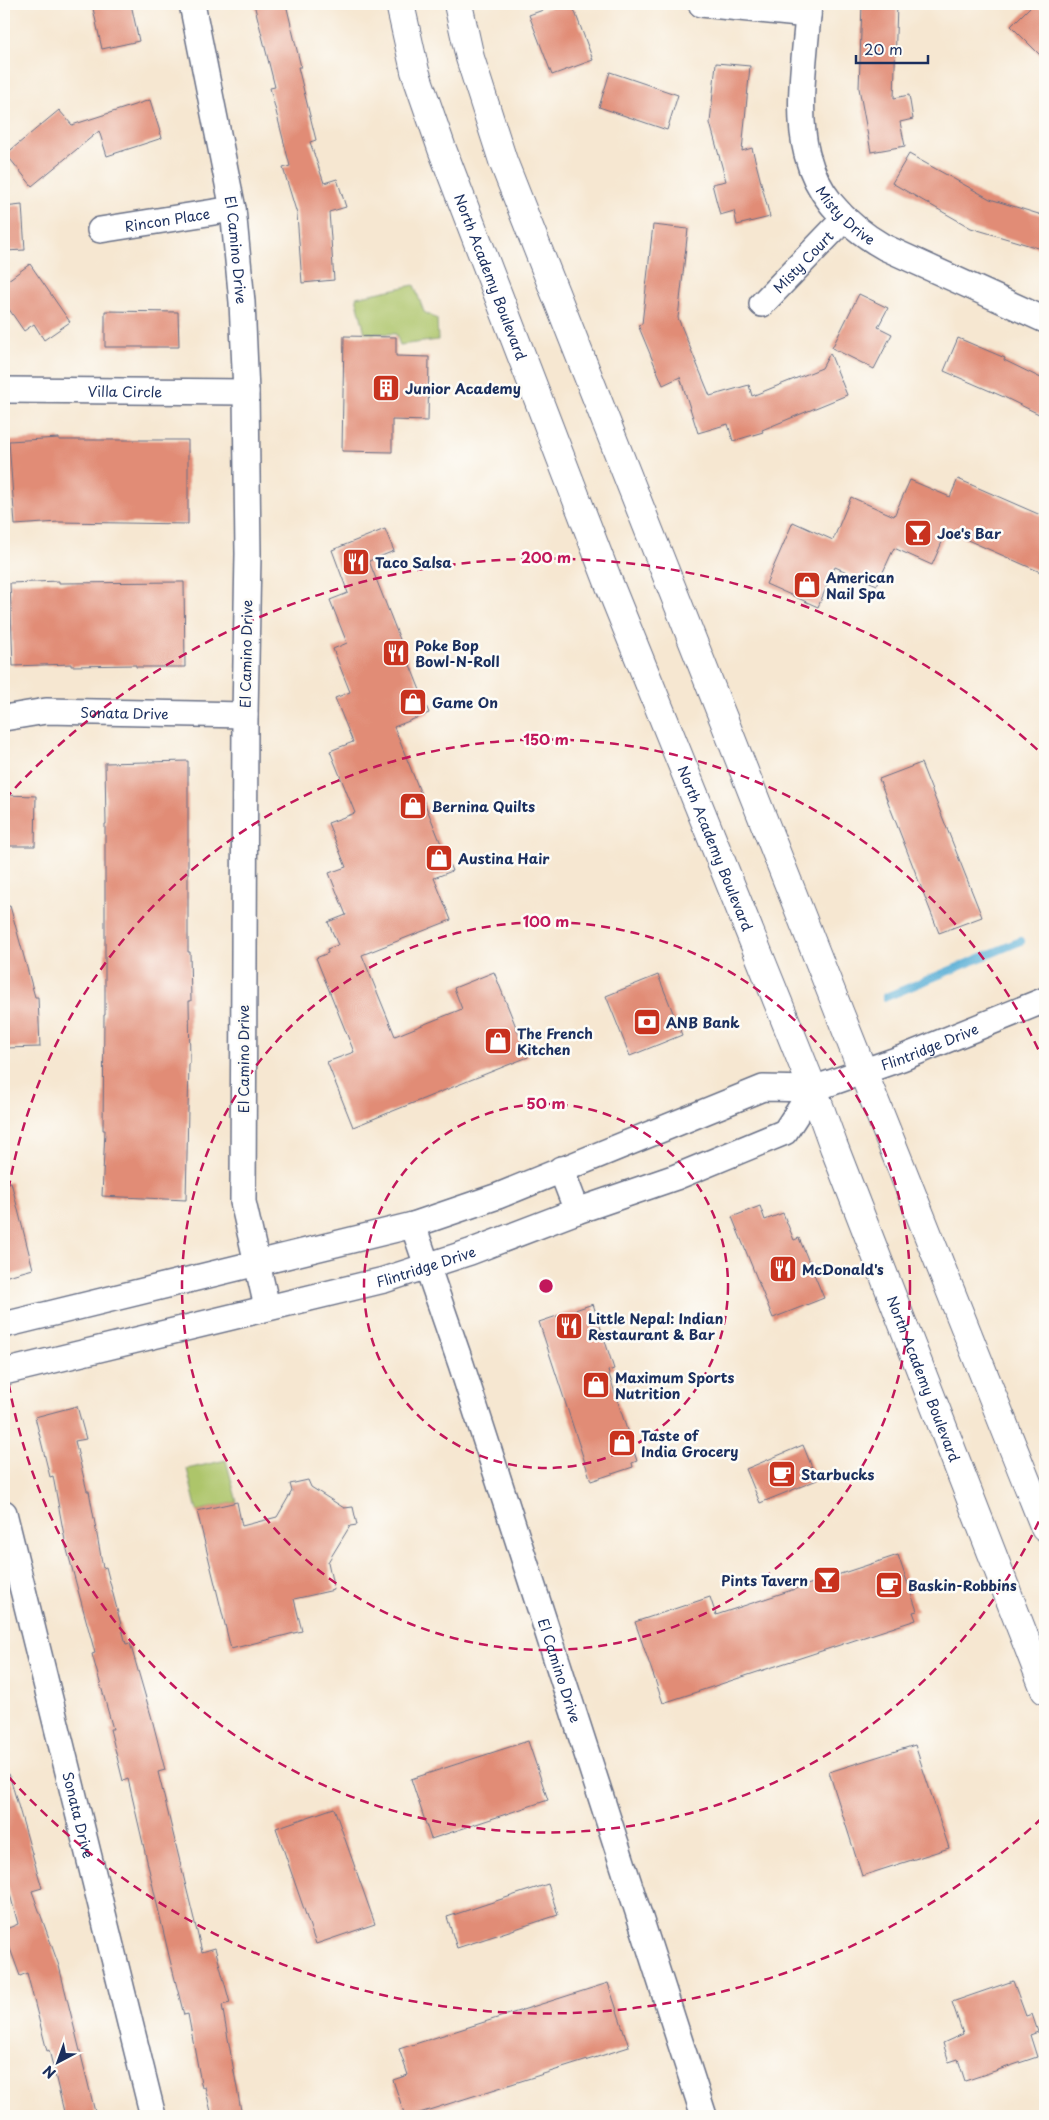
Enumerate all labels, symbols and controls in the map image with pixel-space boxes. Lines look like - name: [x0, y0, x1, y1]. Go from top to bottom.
- scale bar: [856, 32, 929, 64]
- text: 20 m: [864, 37, 903, 60]
- street label: Misty Drive: [811, 182, 880, 250]
- street label: North Academy Boulevard: [450, 191, 533, 363]
- street label: El Camino Drive: [220, 194, 253, 305]
- street label: Rincon Place: [123, 202, 211, 236]
- street label: Misty Court: [768, 226, 838, 297]
- building icon: Junior Academy: [371, 373, 401, 403]
- place label: Junior Academy: [405, 378, 521, 399]
- street label: Villa Circle: [88, 380, 162, 402]
- bar icon: Joe's Bar: [903, 518, 933, 548]
- place label: Joe's Bar: [937, 523, 1002, 544]
- text: 200 m: [521, 545, 571, 568]
- restaurant icon: Taco Salsa: [341, 547, 371, 577]
- place label: Taco Salsa: [375, 552, 452, 573]
- place label: American Nail Spa: [825, 567, 894, 604]
- shop icon: American Nail Spa: [792, 570, 822, 600]
- street label: El Camino Drive: [235, 600, 257, 708]
- place label: Poke Bop Bowl-N-Roll: [415, 635, 499, 672]
- restaurant icon: Poke Bop Bowl-N-Roll: [381, 638, 411, 668]
- shop icon: Game On: [398, 687, 428, 717]
- place label: Game On: [432, 692, 498, 713]
- street label: Sonata Drive: [80, 701, 169, 724]
- text: 150 m: [523, 727, 569, 750]
- street label: North Academy Boulevard: [673, 762, 759, 934]
- shop icon: Bernina Quilts: [398, 791, 428, 821]
- place label: Bernina Quilts: [432, 796, 535, 817]
- shop icon: Austina Hair: [424, 843, 454, 873]
- place label: Austina Hair: [457, 848, 550, 869]
- text: 100 m: [523, 909, 569, 932]
- street label: El Camino Drive: [233, 1005, 254, 1113]
- bank icon: ANB Bank: [632, 1007, 662, 1037]
- place label: ANB Bank: [666, 1012, 740, 1033]
- street label: Flintridge Drive: [878, 1018, 981, 1075]
- place label: The French Kitchen: [517, 1023, 593, 1060]
- shop icon: The French Kitchen: [483, 1026, 513, 1056]
- text: 50 m: [527, 1091, 565, 1114]
- street label: Flintridge Drive: [374, 1240, 479, 1292]
- restaurant icon: McDonald's: [768, 1254, 798, 1284]
- place label: McDonald's: [802, 1259, 884, 1280]
- centre of rings: [537, 1277, 555, 1295]
- street label: North Academy Boulevard: [882, 1293, 966, 1465]
- place label: Little Nepal: Indian Restaurant & Bar: [588, 1308, 723, 1345]
- restaurant icon: Little Nepal: Indian Restaurant & Bar: [554, 1311, 584, 1341]
- place label: Maximum Sports Nutrition: [615, 1367, 734, 1404]
- shop icon: Maximum Sports Nutrition: [581, 1370, 611, 1400]
- place label: Taste of India Grocery: [641, 1425, 739, 1462]
- shop icon: Taste of India Grocery: [607, 1428, 637, 1458]
- cafe icon: Starbucks: [767, 1459, 797, 1489]
- place label: Starbucks: [801, 1464, 875, 1485]
- bar icon: Pints Tavern: [812, 1565, 842, 1595]
- place label: Pints Tavern: [721, 1570, 808, 1591]
- cafe icon: Baskin-Robbins: [874, 1570, 904, 1600]
- place label: Baskin-Robbins: [908, 1575, 1017, 1596]
- street label: El Camino Drive: [533, 1615, 587, 1725]
- street label: Sonata Drive: [58, 1770, 99, 1860]
- north arrow: [32, 2038, 82, 2088]
- text: N: [38, 2061, 60, 2084]

